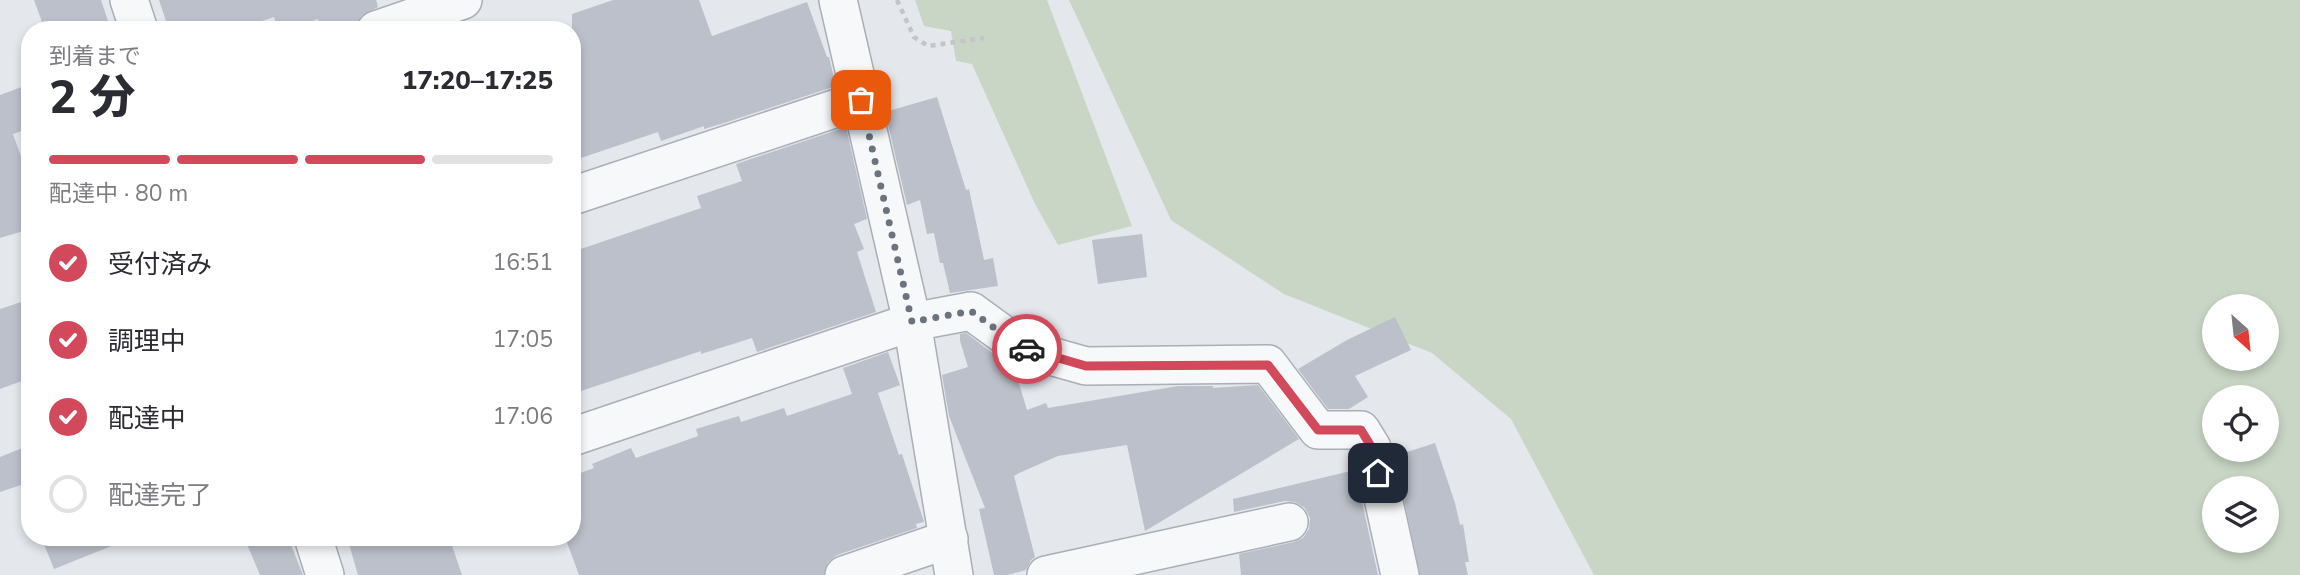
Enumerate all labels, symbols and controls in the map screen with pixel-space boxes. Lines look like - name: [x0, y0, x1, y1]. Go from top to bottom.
- text: 到着まで: [49, 41, 141, 72]
- text: 17:20–17:25: [402, 63, 553, 98]
- text: 2 分: [49, 66, 135, 129]
- pin: [831, 70, 891, 130]
- icon: bag: [842, 81, 880, 119]
- text: 配達中 · 80 m: [49, 178, 188, 209]
- icon: check: [49, 244, 87, 282]
- text: 受付済み: [108, 247, 212, 282]
- text: 16:51: [493, 247, 553, 278]
- north arrow: [2202, 294, 2278, 371]
- map controls: [2202, 294, 2279, 553]
- courier: [992, 314, 1062, 384]
- icon: check: [49, 321, 87, 359]
- text: 調理中: [108, 324, 186, 359]
- text: 17:05: [493, 324, 553, 355]
- icon: car: [1008, 330, 1046, 368]
- button: locate: [2202, 385, 2279, 462]
- icon: check: [49, 398, 87, 436]
- text: 配達中: [108, 401, 186, 436]
- text: 17:06: [493, 401, 553, 432]
- pin: [1348, 443, 1408, 503]
- icon: home: [1359, 454, 1397, 492]
- button: layers: [2202, 476, 2279, 553]
- text: 配達完了: [108, 478, 212, 513]

